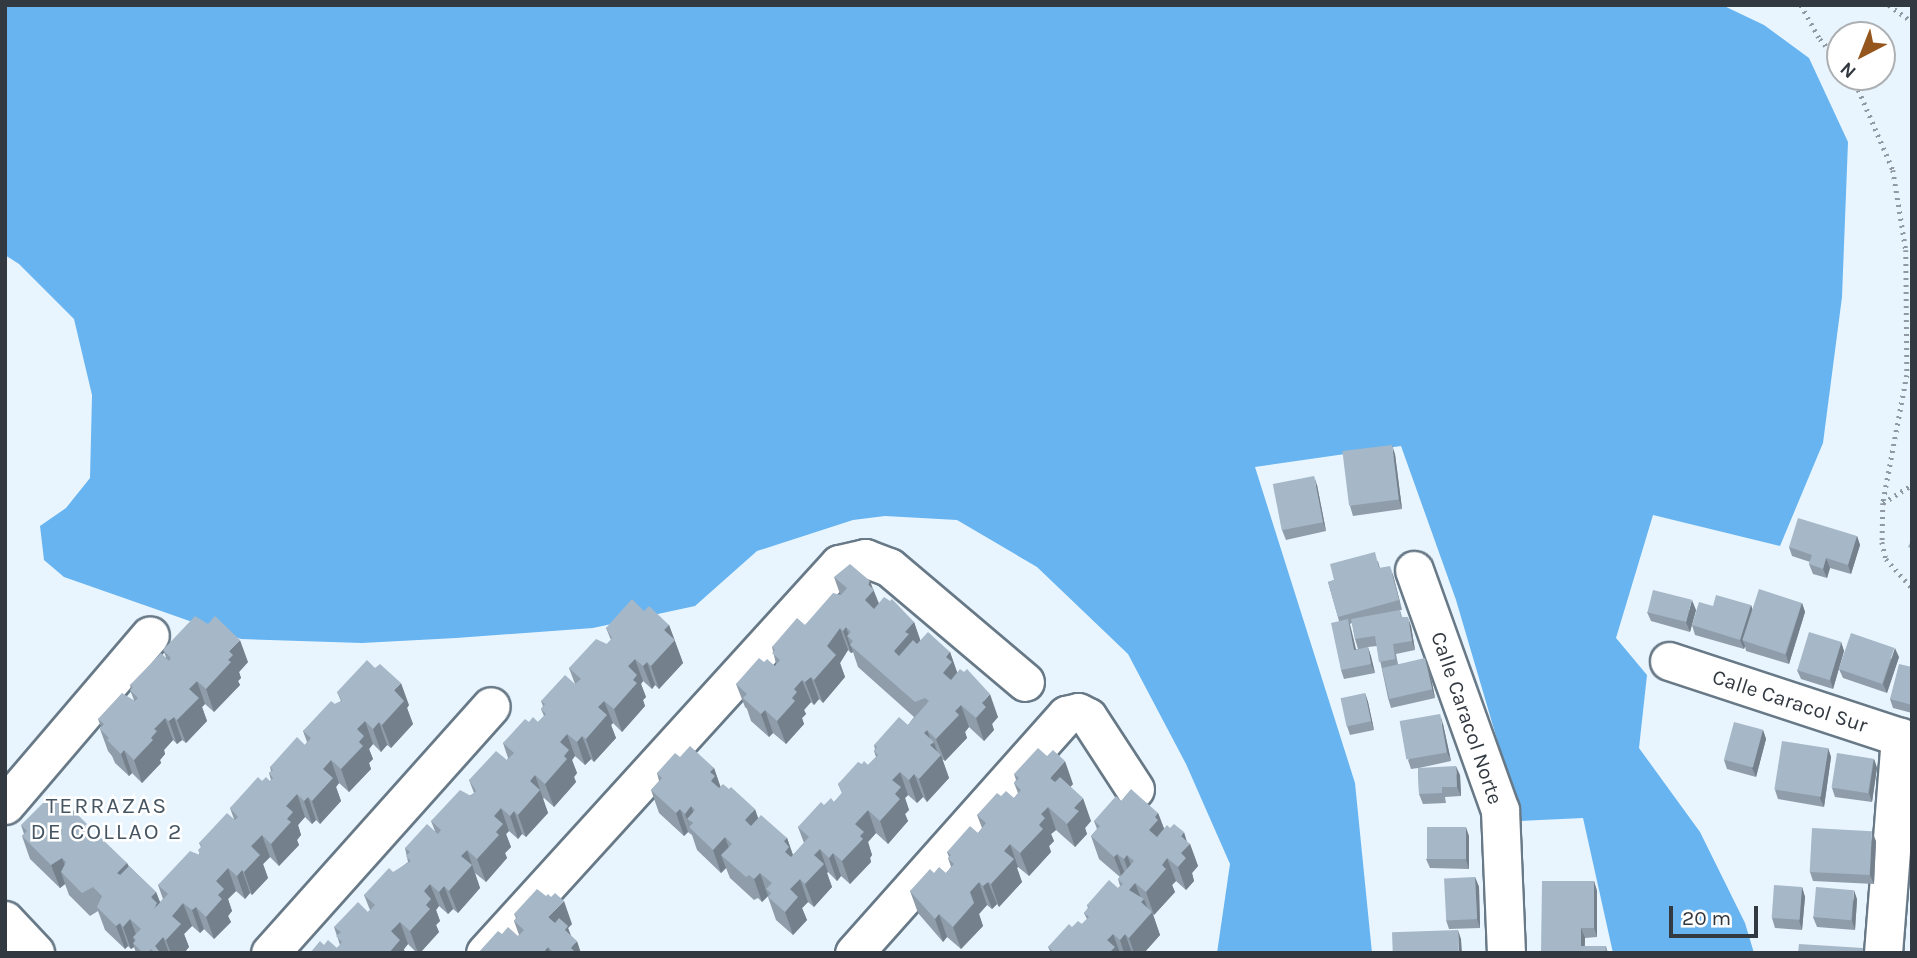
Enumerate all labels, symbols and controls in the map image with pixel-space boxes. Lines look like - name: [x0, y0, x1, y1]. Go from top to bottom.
- north arrow: [1826, 21, 1896, 91]
- text: N: [1836, 57, 1861, 83]
- street label: Calle Caracol Norte: [1426, 628, 1508, 808]
- street label: Calle Caracol Sur: [1709, 664, 1871, 738]
- district label: TERRAZAS DE COLLAO 2: [32, 792, 182, 846]
- scale bar: [1672, 892, 1761, 936]
- text: 20 m: [1682, 906, 1731, 930]

